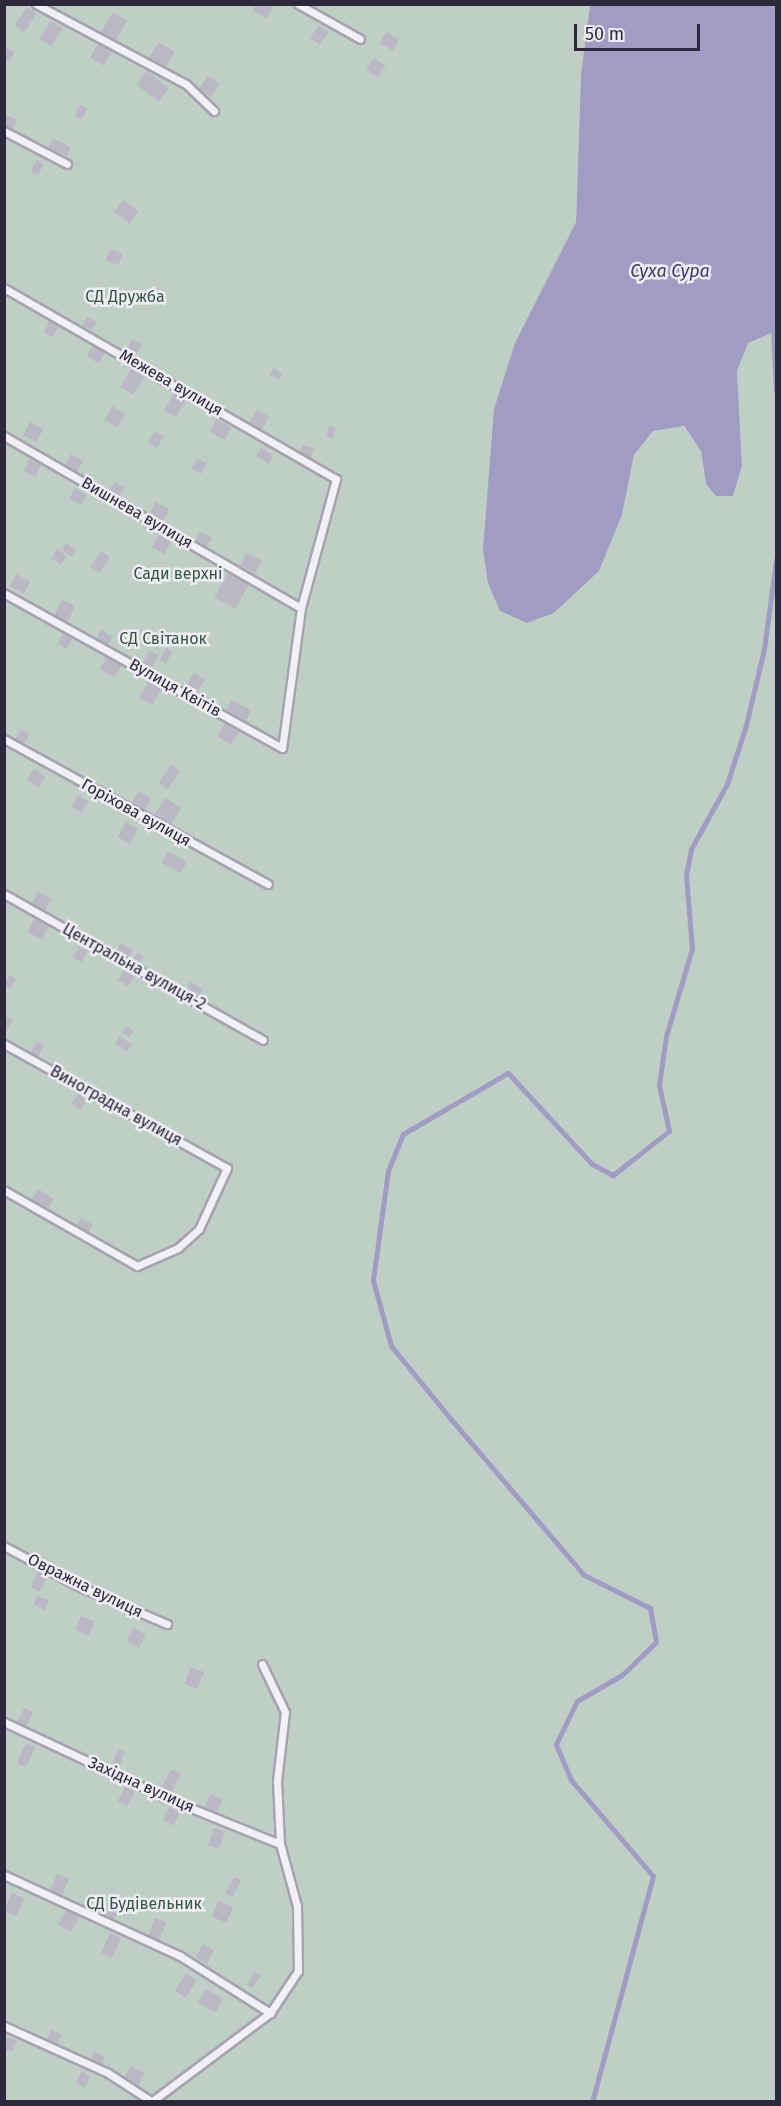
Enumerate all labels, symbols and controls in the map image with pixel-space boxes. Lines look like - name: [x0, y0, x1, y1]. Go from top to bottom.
- scale bar: [577, 12, 703, 50]
- text: 50 m: [585, 23, 624, 45]
- water label: Суха Сура: [630, 260, 710, 282]
- park label: СД Дружба: [85, 287, 165, 307]
- street label: Межева вулиця: [116, 346, 226, 420]
- street label: Вишнева вулиця: [78, 473, 196, 553]
- park label: Сади верхні: [133, 564, 223, 584]
- park label: СД Світанок: [119, 629, 207, 649]
- street label: Вулиця Квітів: [126, 655, 224, 721]
- street label: Горіхова вулиця: [78, 775, 194, 851]
- street label: Центральна вулиця-2: [59, 920, 209, 1014]
- street label: Виноградна вулиця: [47, 1062, 185, 1150]
- street label: Овражна вулиця: [24, 1550, 146, 1622]
- street label: Західна вулиця: [85, 1753, 197, 1817]
- park label: СД Будівельник: [86, 1894, 202, 1914]

